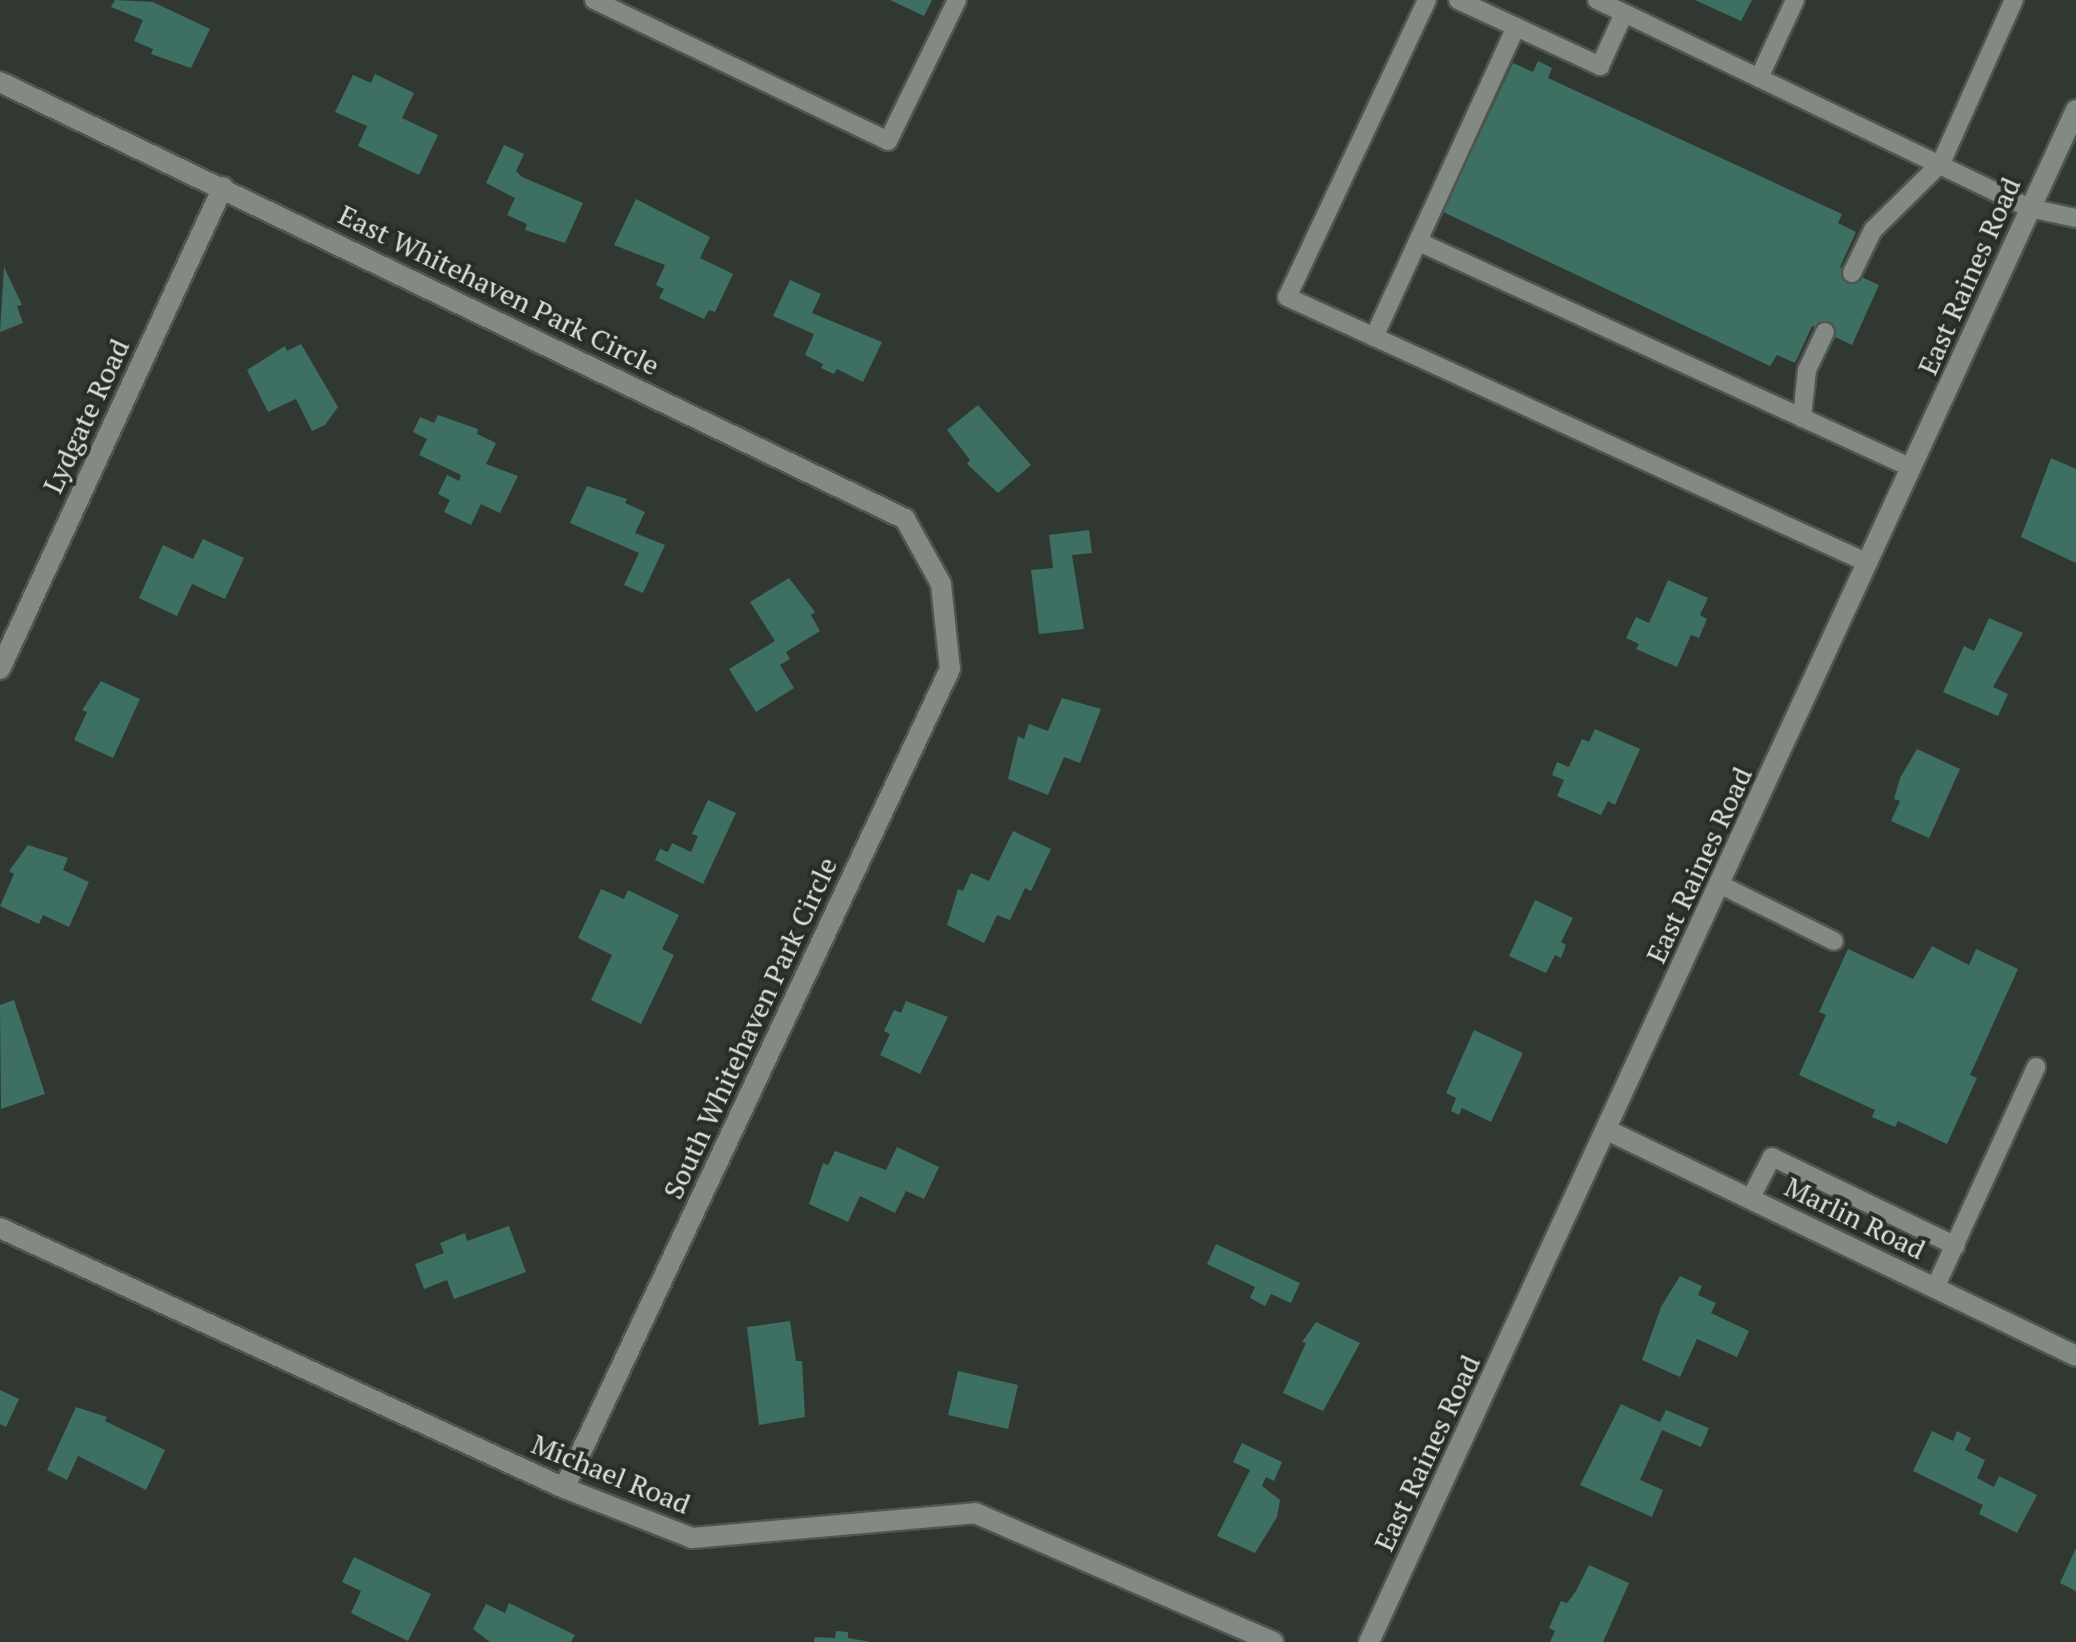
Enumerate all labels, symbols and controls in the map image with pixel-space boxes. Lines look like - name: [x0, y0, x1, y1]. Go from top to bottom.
- street label: East Raines Road: [1910, 172, 2028, 380]
- street label: East Whitehaven Park Circle: [333, 198, 665, 382]
- street label: Lydgate Road: [36, 334, 136, 498]
- street label: East Raines Road: [1639, 762, 1759, 968]
- street label: South Whitehaven Park Circle: [656, 852, 844, 1204]
- street label: Marlin Road: [1779, 1170, 1931, 1266]
- street label: East Raines Road: [1367, 1350, 1487, 1556]
- street label: Michael Road: [527, 1427, 695, 1521]

